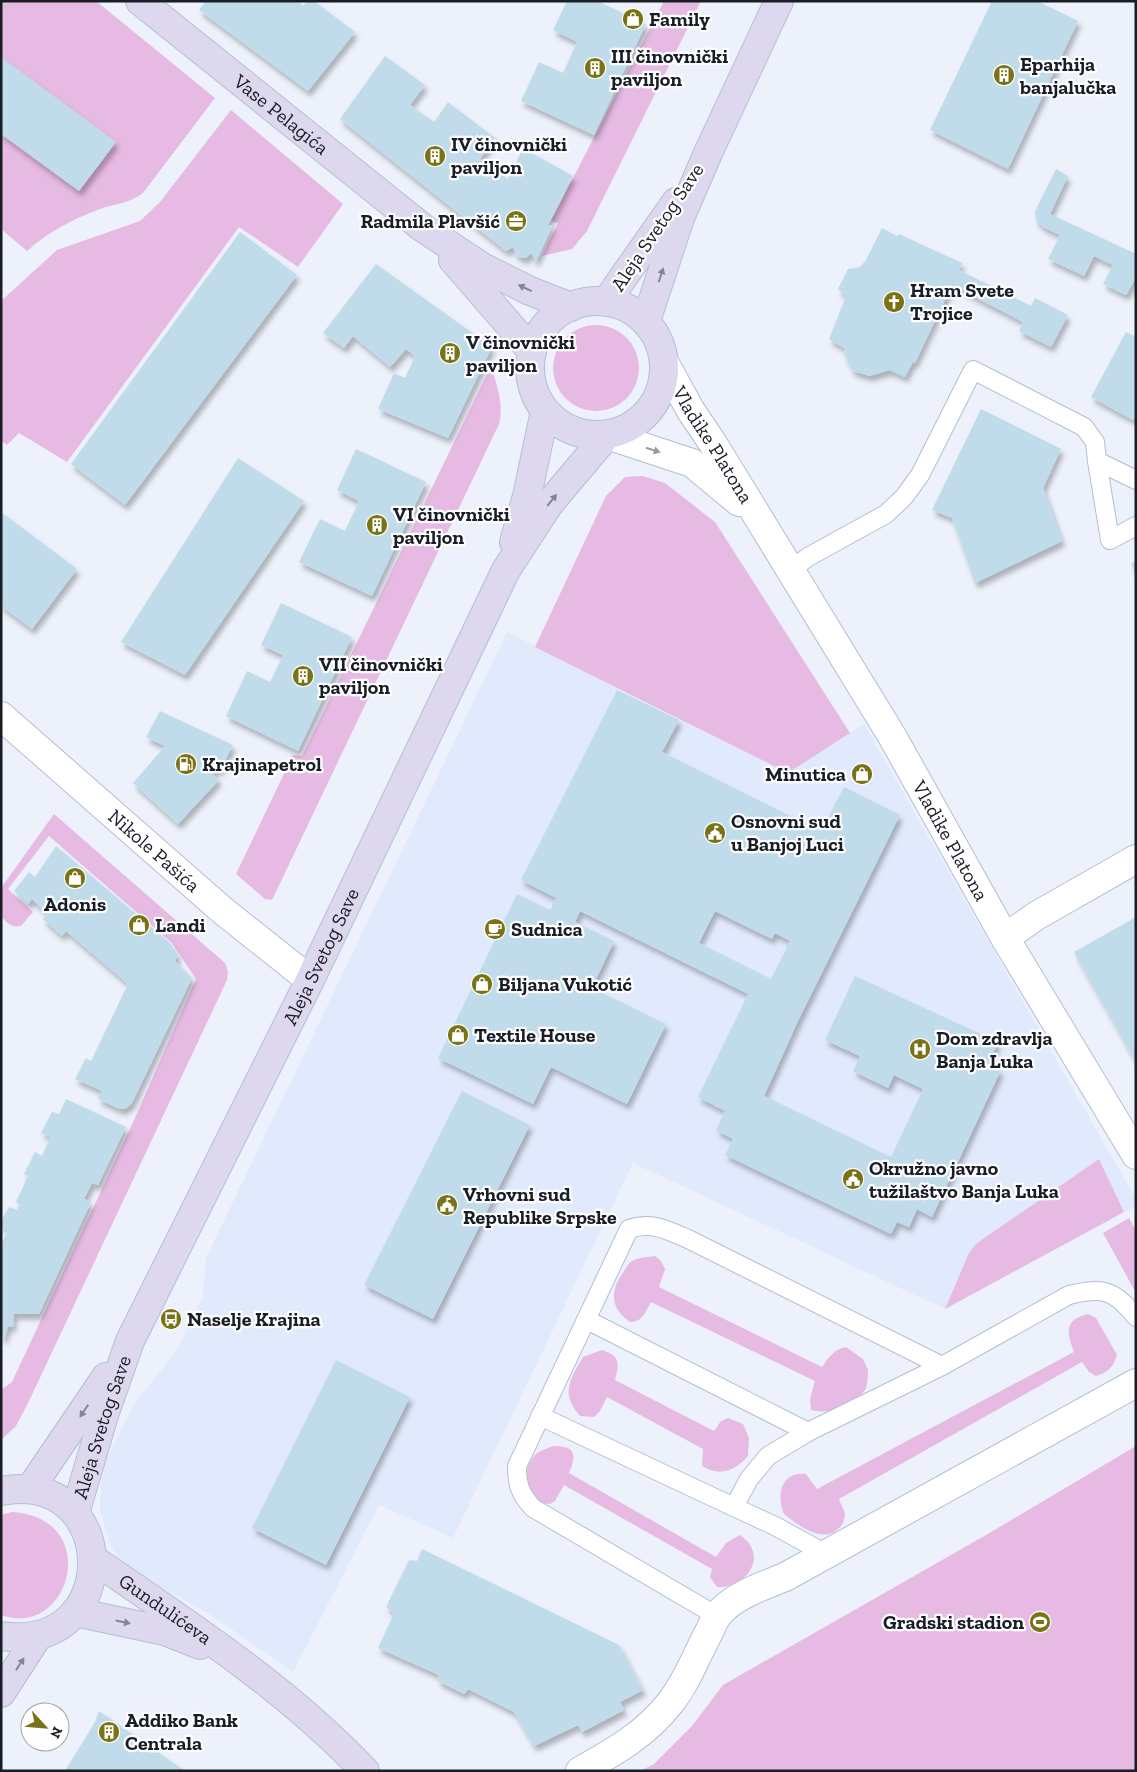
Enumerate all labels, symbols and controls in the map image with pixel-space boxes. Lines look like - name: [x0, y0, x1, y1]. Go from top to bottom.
- shop icon: Family: [621, 7, 645, 31]
- place label: Family: [649, 7, 710, 31]
- place label: III činovnički paviljon: [611, 44, 728, 91]
- place label: Eparhija banjalučka: [1019, 52, 1116, 99]
- building icon: III činovnički paviljon: [583, 56, 607, 80]
- building icon: Eparhija banjalučka: [992, 63, 1016, 87]
- street label: Vase Pelagića: [228, 68, 334, 160]
- place label: IV činovnički paviljon: [451, 132, 567, 179]
- building icon: IV činovnički paviljon: [423, 144, 447, 168]
- street label: Aleja Svetog Save: [605, 159, 709, 295]
- place label: Radmila Plavšić: [360, 209, 501, 233]
- office icon: Radmila Plavšić: [504, 209, 528, 233]
- one-way arrow: [658, 267, 666, 282]
- place label: Hram Svete Trojice: [910, 278, 1014, 325]
- one-way arrow: [518, 284, 533, 293]
- church icon: Hram Svete Trojice: [882, 290, 906, 314]
- place label: V činovnički paviljon: [466, 330, 575, 377]
- building icon: V činovnički paviljon: [438, 341, 462, 365]
- street label: Vladike Platona: [667, 381, 759, 508]
- one-way arrow: [646, 447, 661, 455]
- one-way arrow: [547, 494, 558, 507]
- place label: VI činovnički paviljon: [393, 502, 510, 549]
- building icon: VI činovnički paviljon: [365, 513, 389, 537]
- place label: VII činovnički paviljon: [319, 652, 443, 699]
- building icon: VII činovnički paviljon: [291, 664, 315, 688]
- fuel station icon: Krajinapetrol: [174, 752, 198, 776]
- place label: Krajinapetrol: [202, 752, 322, 776]
- place label: Minutica: [765, 762, 846, 786]
- shop icon: Minutica: [850, 762, 874, 786]
- street label: Vladike Platona: [907, 775, 994, 905]
- street label: Nikole Pašića: [104, 804, 205, 897]
- place label: Osnovni sud u Banjoj Luci: [731, 809, 844, 856]
- public building icon: Osnovni sud u Banjoj Luci: [703, 821, 727, 845]
- shop icon: Adonis: [63, 866, 87, 890]
- street label: Aleja Svetog Save: [278, 884, 364, 1029]
- place label: Adonis: [44, 892, 106, 916]
- shop icon: Landi: [127, 913, 151, 937]
- place label: Landi: [155, 913, 206, 937]
- cafe icon: Sudnica: [483, 917, 507, 941]
- place label: Sudnica: [511, 917, 583, 941]
- shop icon: Biljana Vukotić: [470, 972, 494, 996]
- place label: Biljana Vukotić: [498, 972, 633, 996]
- shop icon: Textile House: [446, 1023, 470, 1047]
- place label: Textile House: [474, 1023, 596, 1047]
- place label: Dom zdravlja Banja Luka: [936, 1026, 1053, 1073]
- hospital icon: Dom zdravlja Banja Luka: [908, 1037, 932, 1061]
- place label: Okružno javno tužilaštvo Banja Luka: [869, 1156, 1059, 1203]
- public building icon: Okružno javno tužilaštvo Banja Luka: [841, 1167, 865, 1191]
- place label: Vrhovni sud Republike Srpske: [463, 1182, 617, 1229]
- public building icon: Vrhovni sud Republike Srpske: [435, 1193, 459, 1217]
- bus stop icon: Naselje Krajina: [159, 1307, 183, 1331]
- place label: Naselje Krajina: [187, 1307, 321, 1331]
- street label: Aleja Svetog Save: [68, 1352, 136, 1502]
- one-way arrow: [79, 1404, 89, 1417]
- street label: Gundulićeva: [114, 1568, 217, 1650]
- place label: Gradski stadion: [883, 1610, 1024, 1634]
- sports icon: Gradski stadion: [1028, 1610, 1052, 1634]
- one-way arrow: [115, 1619, 131, 1627]
- one-way arrow: [15, 1658, 24, 1671]
- north arrow: [20, 1702, 70, 1752]
- place label: Addiko Bank Centrala: [125, 1708, 238, 1755]
- building icon: Addiko Bank Centrala: [97, 1720, 121, 1744]
- text: N: [46, 1724, 66, 1741]

